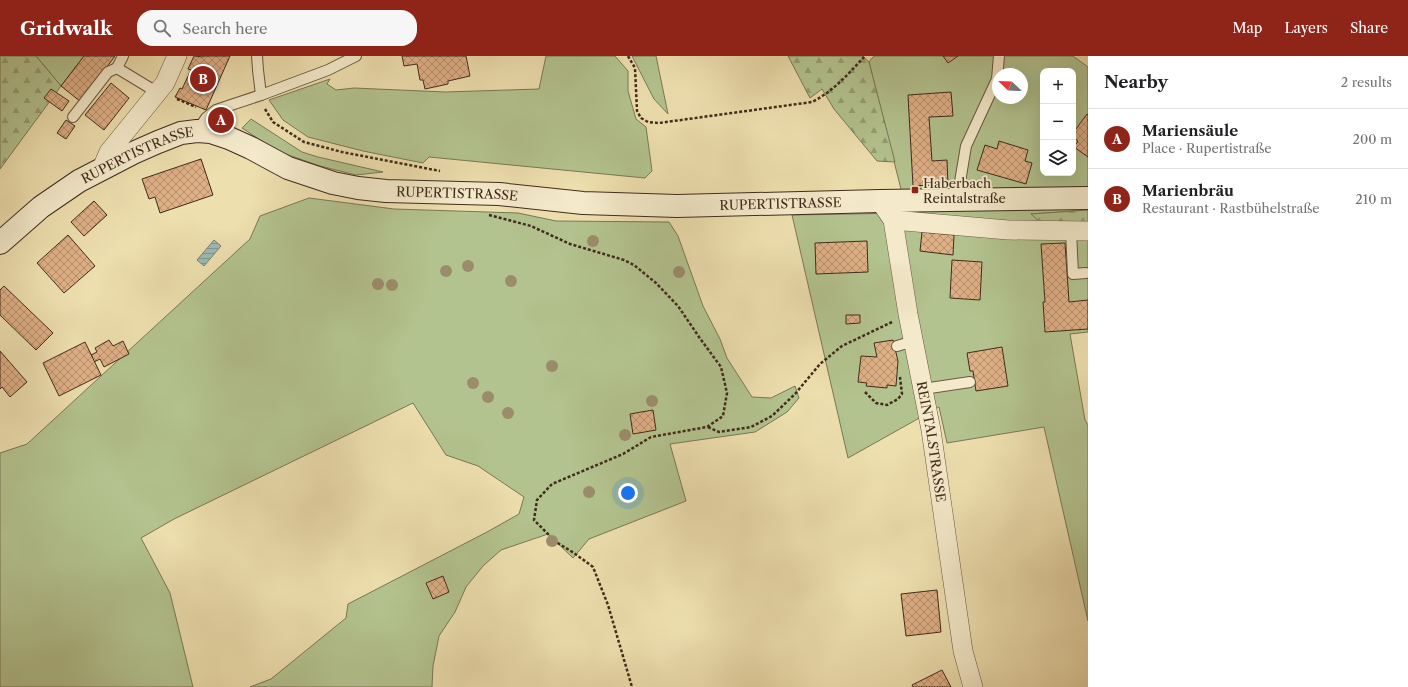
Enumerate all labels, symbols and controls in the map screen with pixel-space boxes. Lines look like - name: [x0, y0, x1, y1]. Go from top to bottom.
- search box: [137, 10, 417, 46]
- text: Gridwalk: [20, 17, 113, 40]
- icon: search: [151, 17, 173, 39]
- text: Search here: [183, 19, 268, 38]
- text: Map: [1232, 19, 1262, 37]
- text: Layers: [1284, 19, 1328, 37]
- text: Share: [1350, 19, 1388, 37]
- pin: B: [190, 64, 216, 94]
- north arrow: [992, 68, 1028, 104]
- map controls: [1040, 68, 1076, 176]
- button: +: [1040, 68, 1076, 104]
- text: Nearby: [1104, 72, 1168, 92]
- text: 2 results: [1341, 74, 1392, 90]
- button: −: [1040, 104, 1076, 140]
- pin: A: [208, 105, 234, 135]
- text: Mariensäule: [1142, 121, 1238, 140]
- street label: RUPERTISTRASSE: [78, 123, 195, 187]
- text: A: [1112, 131, 1122, 147]
- text: 200 m: [1352, 131, 1392, 147]
- button: layers: [1040, 140, 1076, 176]
- text: Place · Rupertistraße: [1142, 140, 1272, 156]
- place label: Haberbach Reintalstraße: [923, 175, 1006, 206]
- text: Marienbräu: [1142, 181, 1234, 200]
- street label: RUPERTISTRASSE: [396, 183, 519, 204]
- marker: Haberbach Reintalstraße: [910, 185, 920, 195]
- text: B: [1112, 191, 1122, 207]
- text: 210 m: [1355, 191, 1392, 207]
- street label: RUPERTISTRASSE: [719, 194, 842, 213]
- text: Restaurant · Rastbühelstraße: [1142, 200, 1320, 216]
- street label: REINTALSTRASSE: [913, 380, 949, 503]
- your location: [618, 483, 638, 503]

